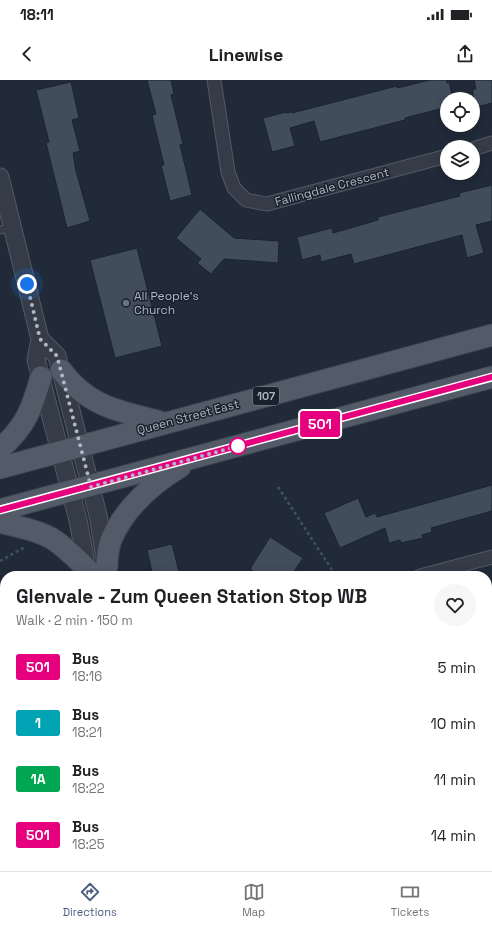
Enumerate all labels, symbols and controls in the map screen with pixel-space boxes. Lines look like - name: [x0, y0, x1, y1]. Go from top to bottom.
- text: 18:11: [20, 5, 54, 24]
- icon: back: [16, 43, 38, 65]
- text: Linewise: [209, 43, 283, 66]
- icon: share: [454, 43, 476, 65]
- map controls: [440, 92, 480, 180]
- button: locate: [440, 92, 480, 132]
- button: layers: [440, 140, 480, 180]
- street label: Fallingdale Crescent: [273, 164, 391, 210]
- your location: [17, 274, 37, 294]
- place label: All People's Church: [134, 288, 199, 318]
- marker: All People's Church: [121, 298, 131, 308]
- road number: 107: [253, 387, 279, 405]
- street label: Queen Street East: [135, 396, 241, 438]
- line badge: 501: [297, 411, 343, 437]
- text: 501: [308, 415, 332, 433]
- unlabelled marker: [229, 437, 247, 455]
- text: Glenvale - Zum Queen Station Stop WB: [16, 584, 367, 609]
- button: heart: [434, 584, 476, 626]
- text: Walk · 2 min · 150 m: [16, 612, 133, 629]
- text: Bus: [72, 649, 99, 668]
- text: 501: [26, 658, 50, 676]
- text: 5 min: [437, 658, 476, 677]
- text: 18:16: [72, 668, 102, 685]
- text: Bus: [72, 705, 99, 724]
- text: 1: [35, 714, 41, 732]
- text: 10 min: [430, 714, 476, 733]
- text: 18:21: [72, 724, 102, 741]
- text: Bus: [72, 761, 99, 780]
- text: 1A: [30, 770, 46, 788]
- text: 11 min: [434, 770, 476, 789]
- text: 18:22: [72, 780, 105, 797]
- text: Bus: [72, 817, 99, 836]
- text: 501: [26, 826, 50, 844]
- text: 14 min: [431, 826, 476, 845]
- text: 18:25: [72, 836, 104, 853]
- tab: Directions: [63, 881, 117, 919]
- tab: Map: [242, 881, 265, 919]
- tab: Tickets: [391, 881, 429, 919]

